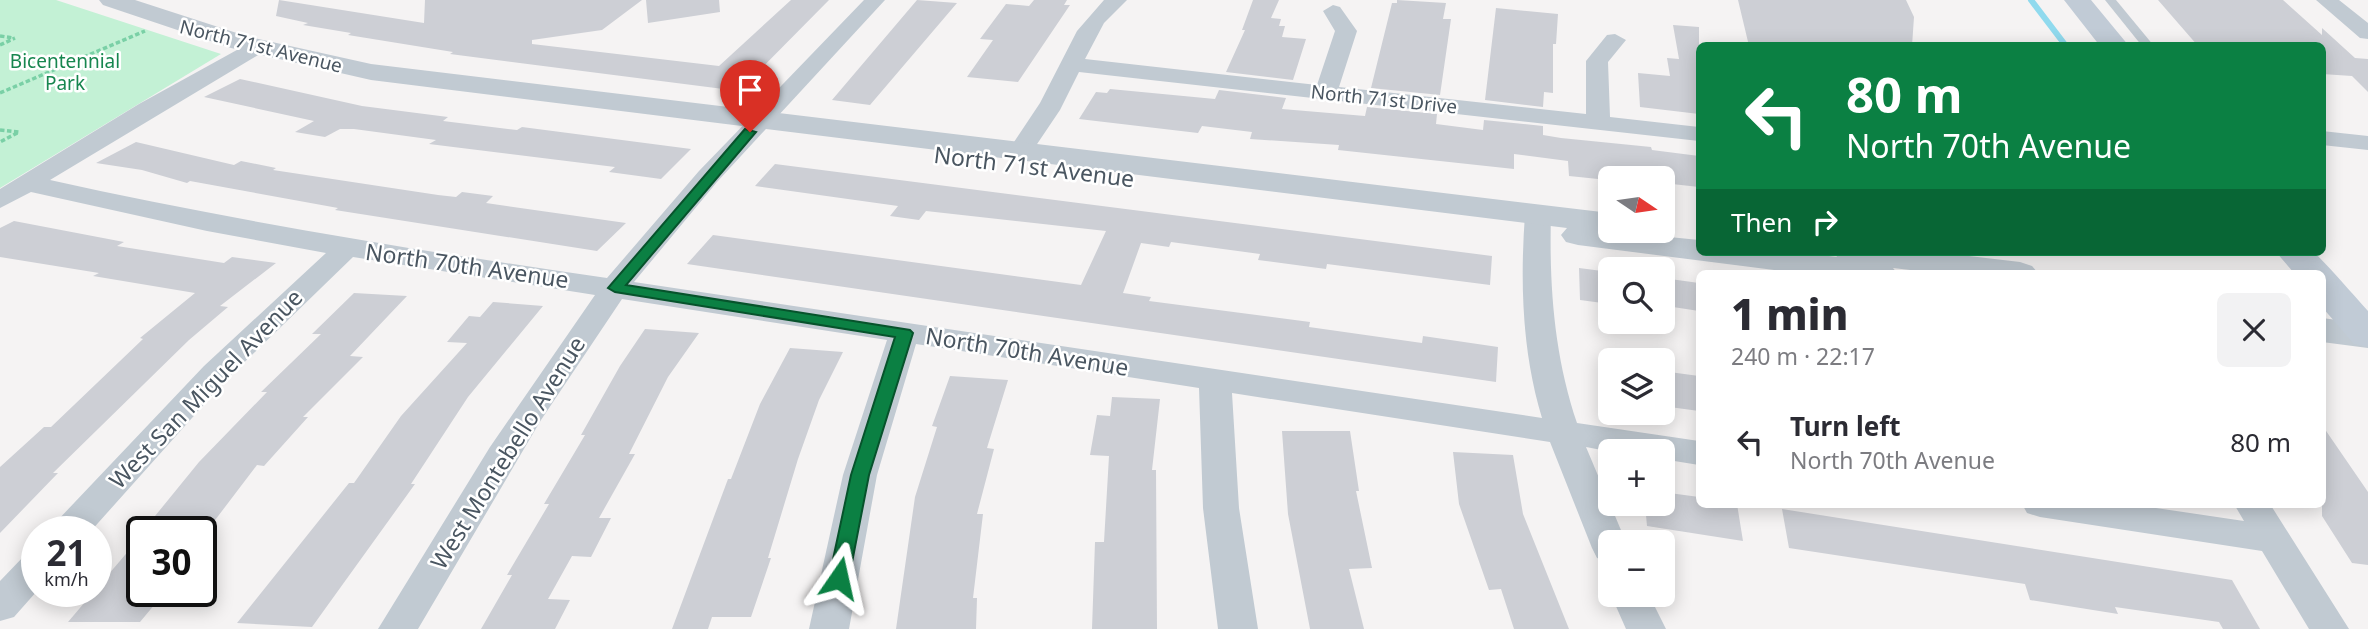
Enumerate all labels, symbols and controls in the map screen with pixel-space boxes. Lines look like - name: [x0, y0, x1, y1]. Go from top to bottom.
- street label: North 71st Avenue: [177, 13, 345, 79]
- park label: Bicentennial Park: [10, 48, 120, 96]
- pin: [720, 60, 780, 132]
- text: 80 m: [1846, 61, 1963, 127]
- icon: left: [1731, 70, 1822, 161]
- icon: arrive: [731, 71, 769, 109]
- street label: North 71st Drive: [1310, 78, 1458, 120]
- text: North 70th Avenue: [1846, 124, 2131, 167]
- street label: North 71st Avenue: [932, 138, 1136, 194]
- north arrow: [1598, 166, 1675, 243]
- map controls: [1598, 166, 1675, 607]
- icon: right: [1806, 203, 1844, 241]
- text: Then: [1731, 204, 1792, 240]
- street label: North 70th Avenue: [363, 235, 571, 295]
- button: search: [1598, 257, 1675, 334]
- street label: West San Miguel Avenue: [101, 282, 309, 495]
- text: 1 min: [1731, 285, 1848, 342]
- button: close: [2217, 293, 2291, 367]
- street label: North 70th Avenue: [923, 319, 1131, 383]
- street label: West Montebello Avenue: [422, 330, 592, 575]
- text: 240 m · 22:17: [1731, 340, 1875, 372]
- button: layers: [1598, 348, 1675, 425]
- text: Turn left: [1790, 408, 1901, 444]
- icon: left: [1731, 423, 1769, 461]
- text: 80 m: [2230, 424, 2291, 460]
- button: +: [1598, 439, 1675, 516]
- text: North 70th Avenue: [1790, 444, 1995, 476]
- speed limit sign: 30: [126, 516, 217, 607]
- text: 21: [46, 529, 87, 576]
- button: −: [1598, 530, 1675, 607]
- position arrow: [802, 541, 876, 615]
- text: km/h: [44, 567, 89, 591]

